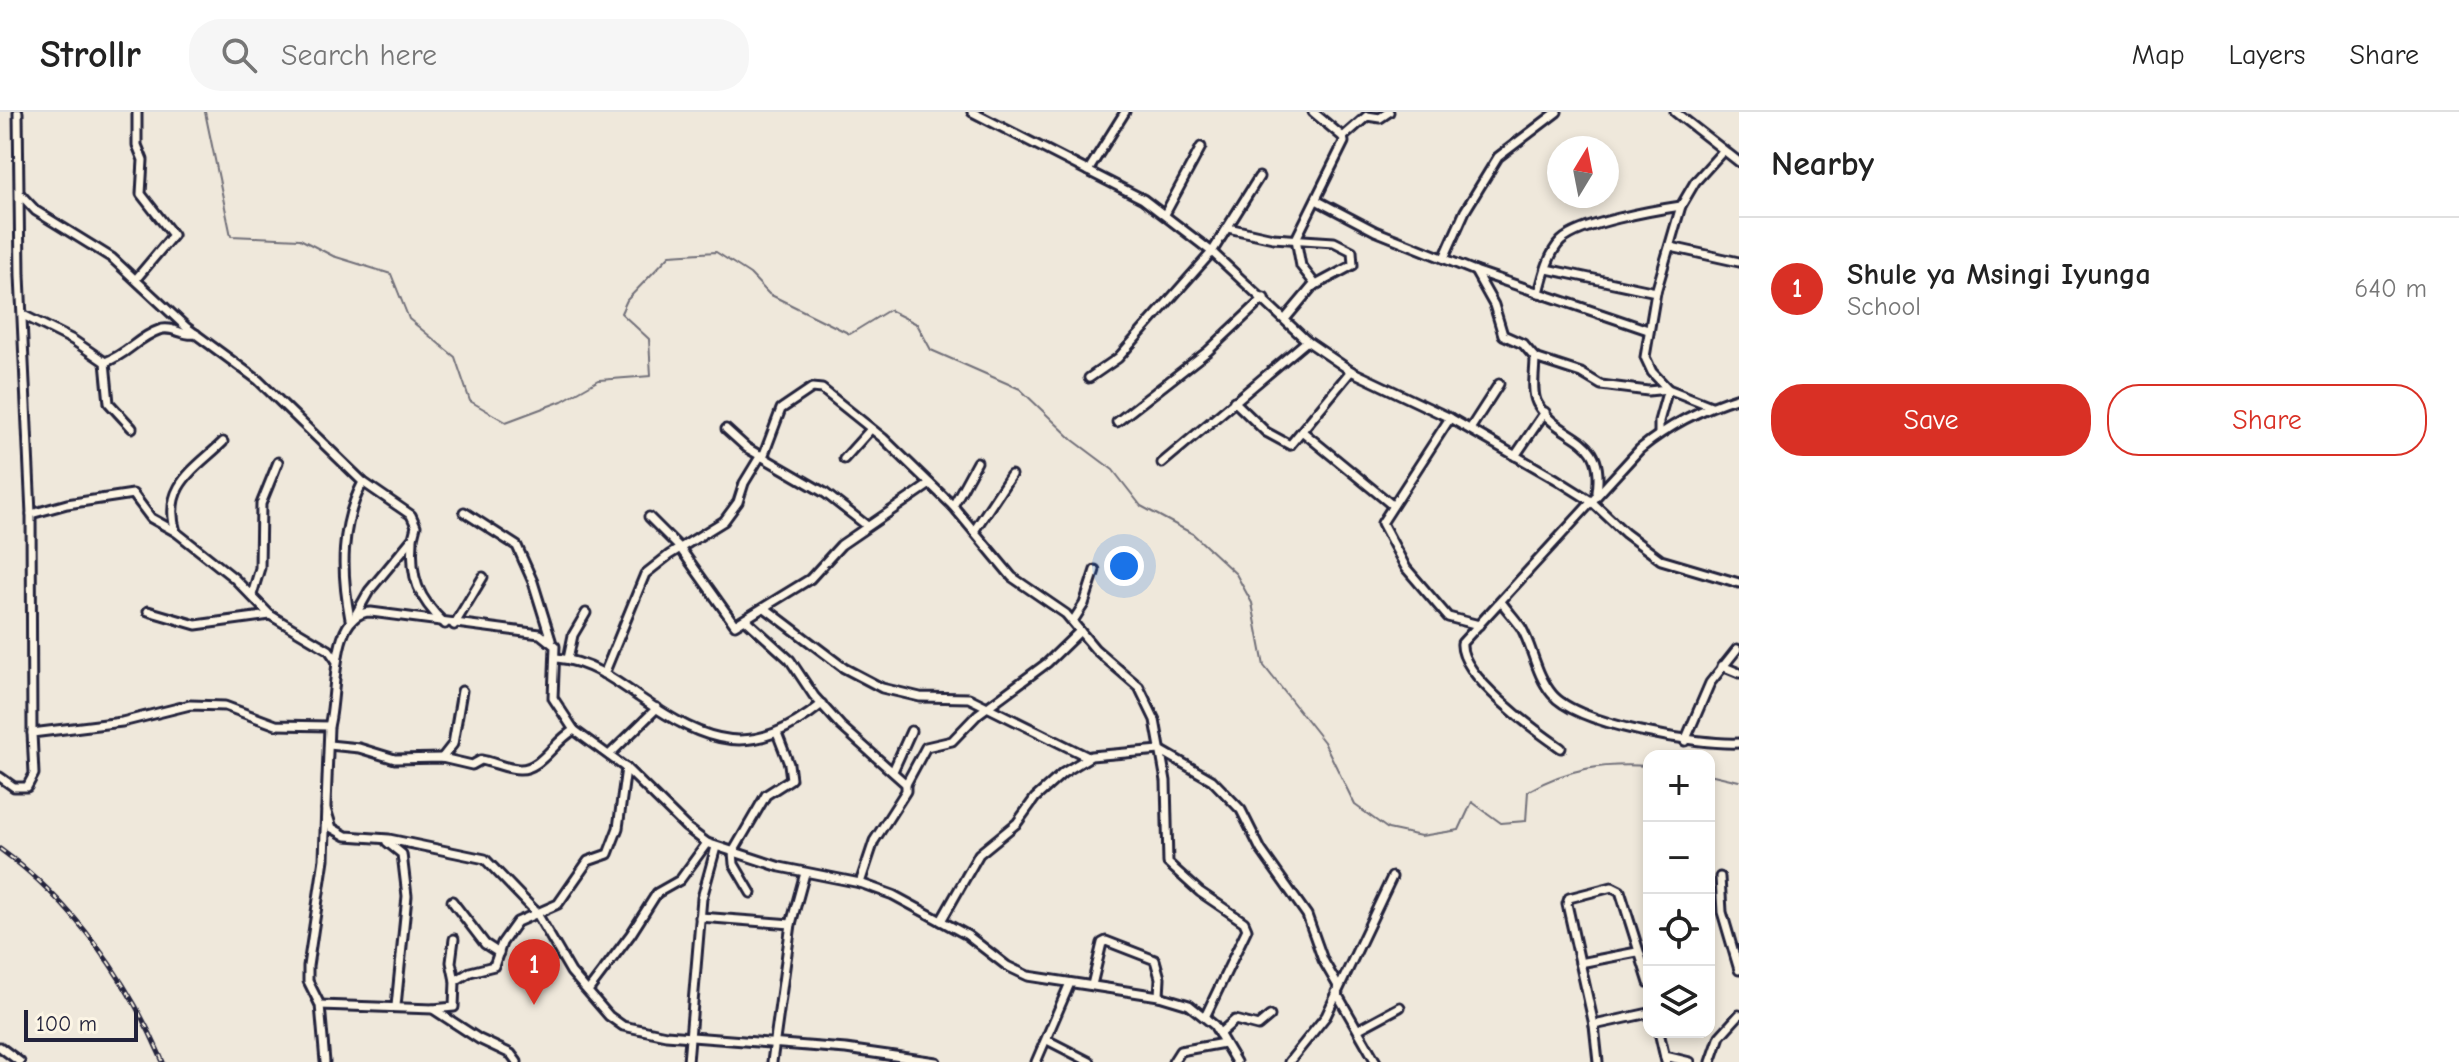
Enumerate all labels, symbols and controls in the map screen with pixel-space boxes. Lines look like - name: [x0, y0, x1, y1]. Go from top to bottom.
- search box: [189, 19, 749, 91]
- text: Strollr: [40, 33, 141, 77]
- icon: search: [217, 33, 261, 77]
- text: Search here: [281, 38, 437, 73]
- text: Map: [2132, 39, 2185, 71]
- text: Layers: [2229, 39, 2305, 71]
- text: Share: [2349, 39, 2419, 71]
- north arrow: [1547, 136, 1619, 208]
- text: Nearby: [1771, 144, 1874, 184]
- text: Shule ya Msingi Iyunga: [1847, 257, 2151, 292]
- text: 1: [1792, 274, 1802, 304]
- text: 640 m: [2354, 274, 2427, 304]
- text: School: [1847, 292, 1921, 322]
- button: Save: [1771, 384, 2091, 456]
- button: Share: [2107, 384, 2427, 456]
- your location: [1104, 546, 1144, 586]
- map controls: [1643, 750, 1715, 1038]
- button: +: [1643, 750, 1715, 822]
- button: −: [1643, 822, 1715, 894]
- button: locate: [1643, 894, 1715, 966]
- pin: 1: [508, 939, 560, 1005]
- button: layers: [1643, 966, 1715, 1038]
- scale bar: [24, 1006, 138, 1042]
- text: 100 m: [36, 1011, 97, 1037]

